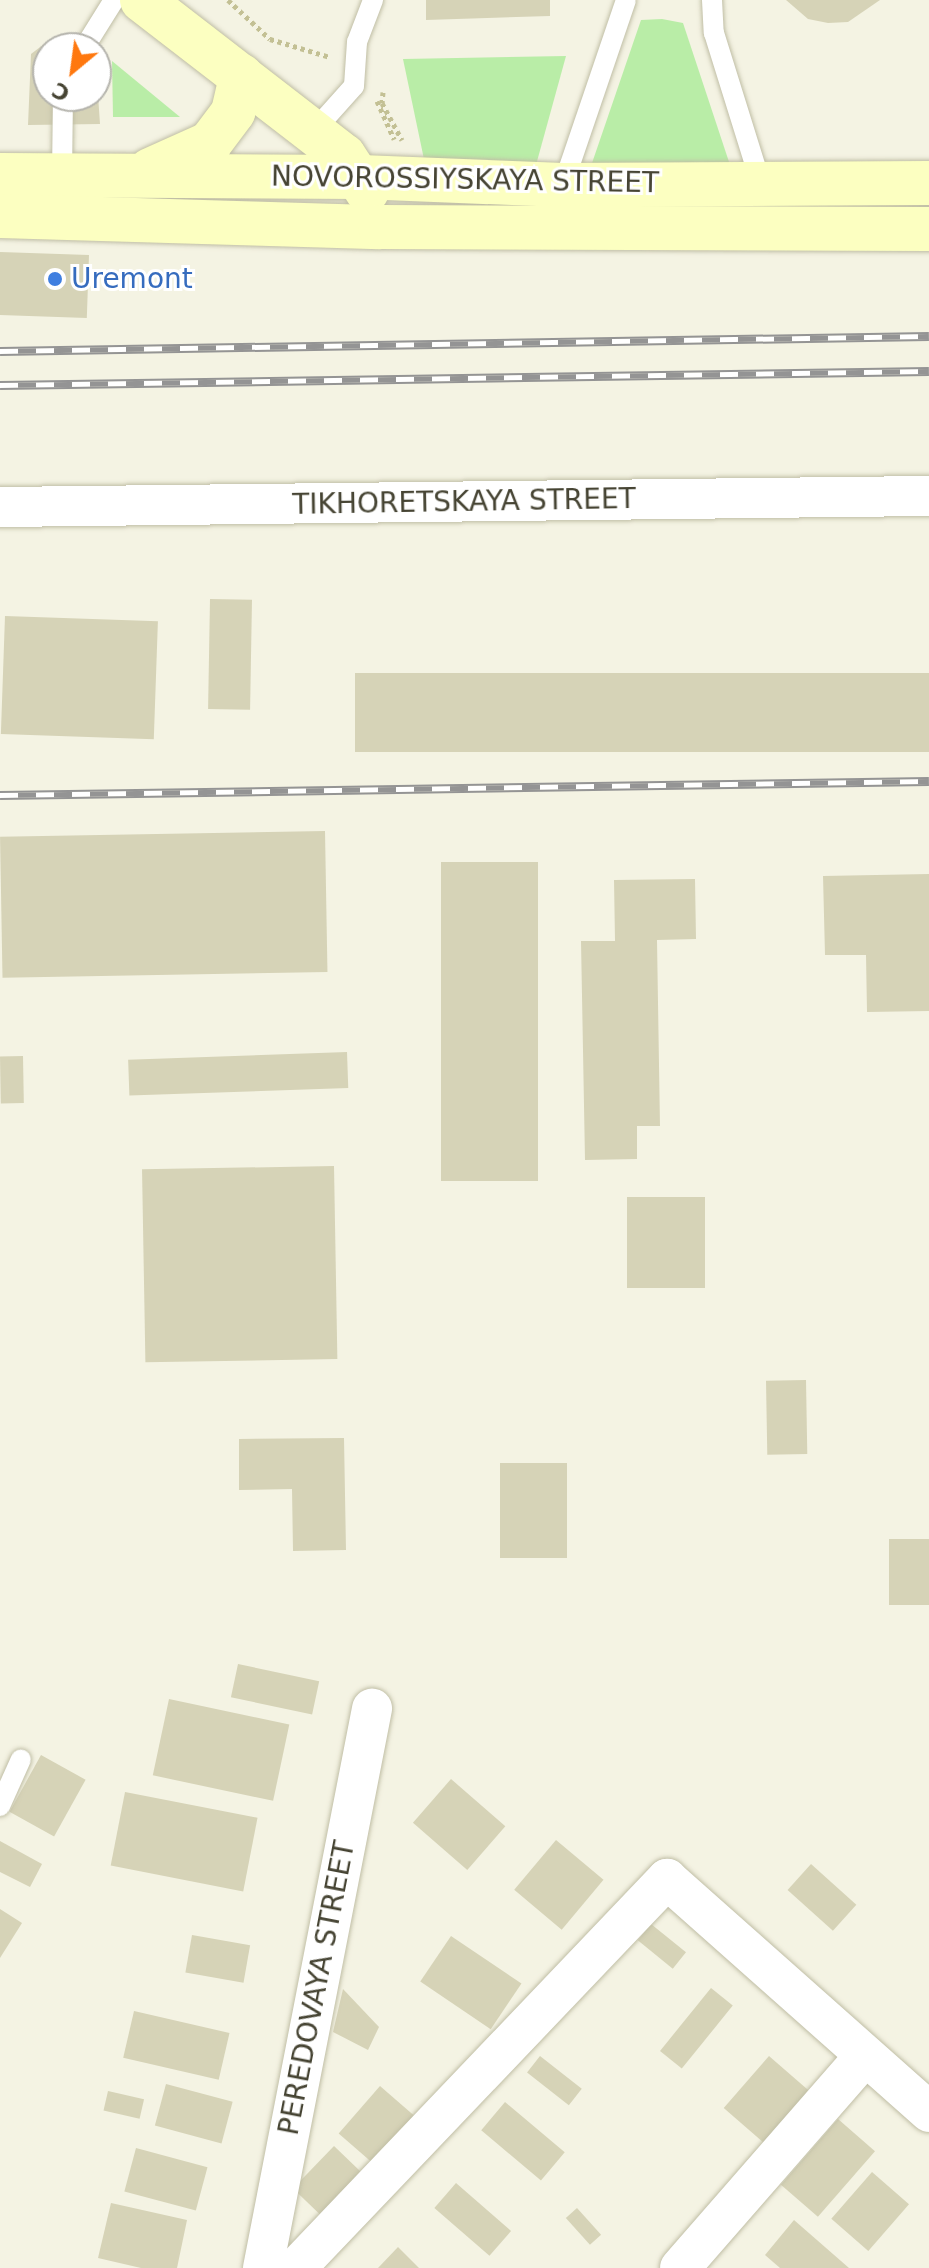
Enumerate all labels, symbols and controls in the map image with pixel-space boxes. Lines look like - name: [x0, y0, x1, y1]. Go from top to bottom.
- north arrow: [32, 32, 112, 112]
- text: С: [48, 77, 74, 107]
- street label: NOVOROSSIYSKAYA STREET: [271, 160, 659, 200]
- place label: Uremont: [71, 262, 193, 296]
- marker: Uremont: [46, 270, 64, 288]
- street label: TIKHORETSKAYA STREET: [292, 482, 636, 522]
- street label: PEREDOVAYA STREET: [272, 1838, 362, 2138]

